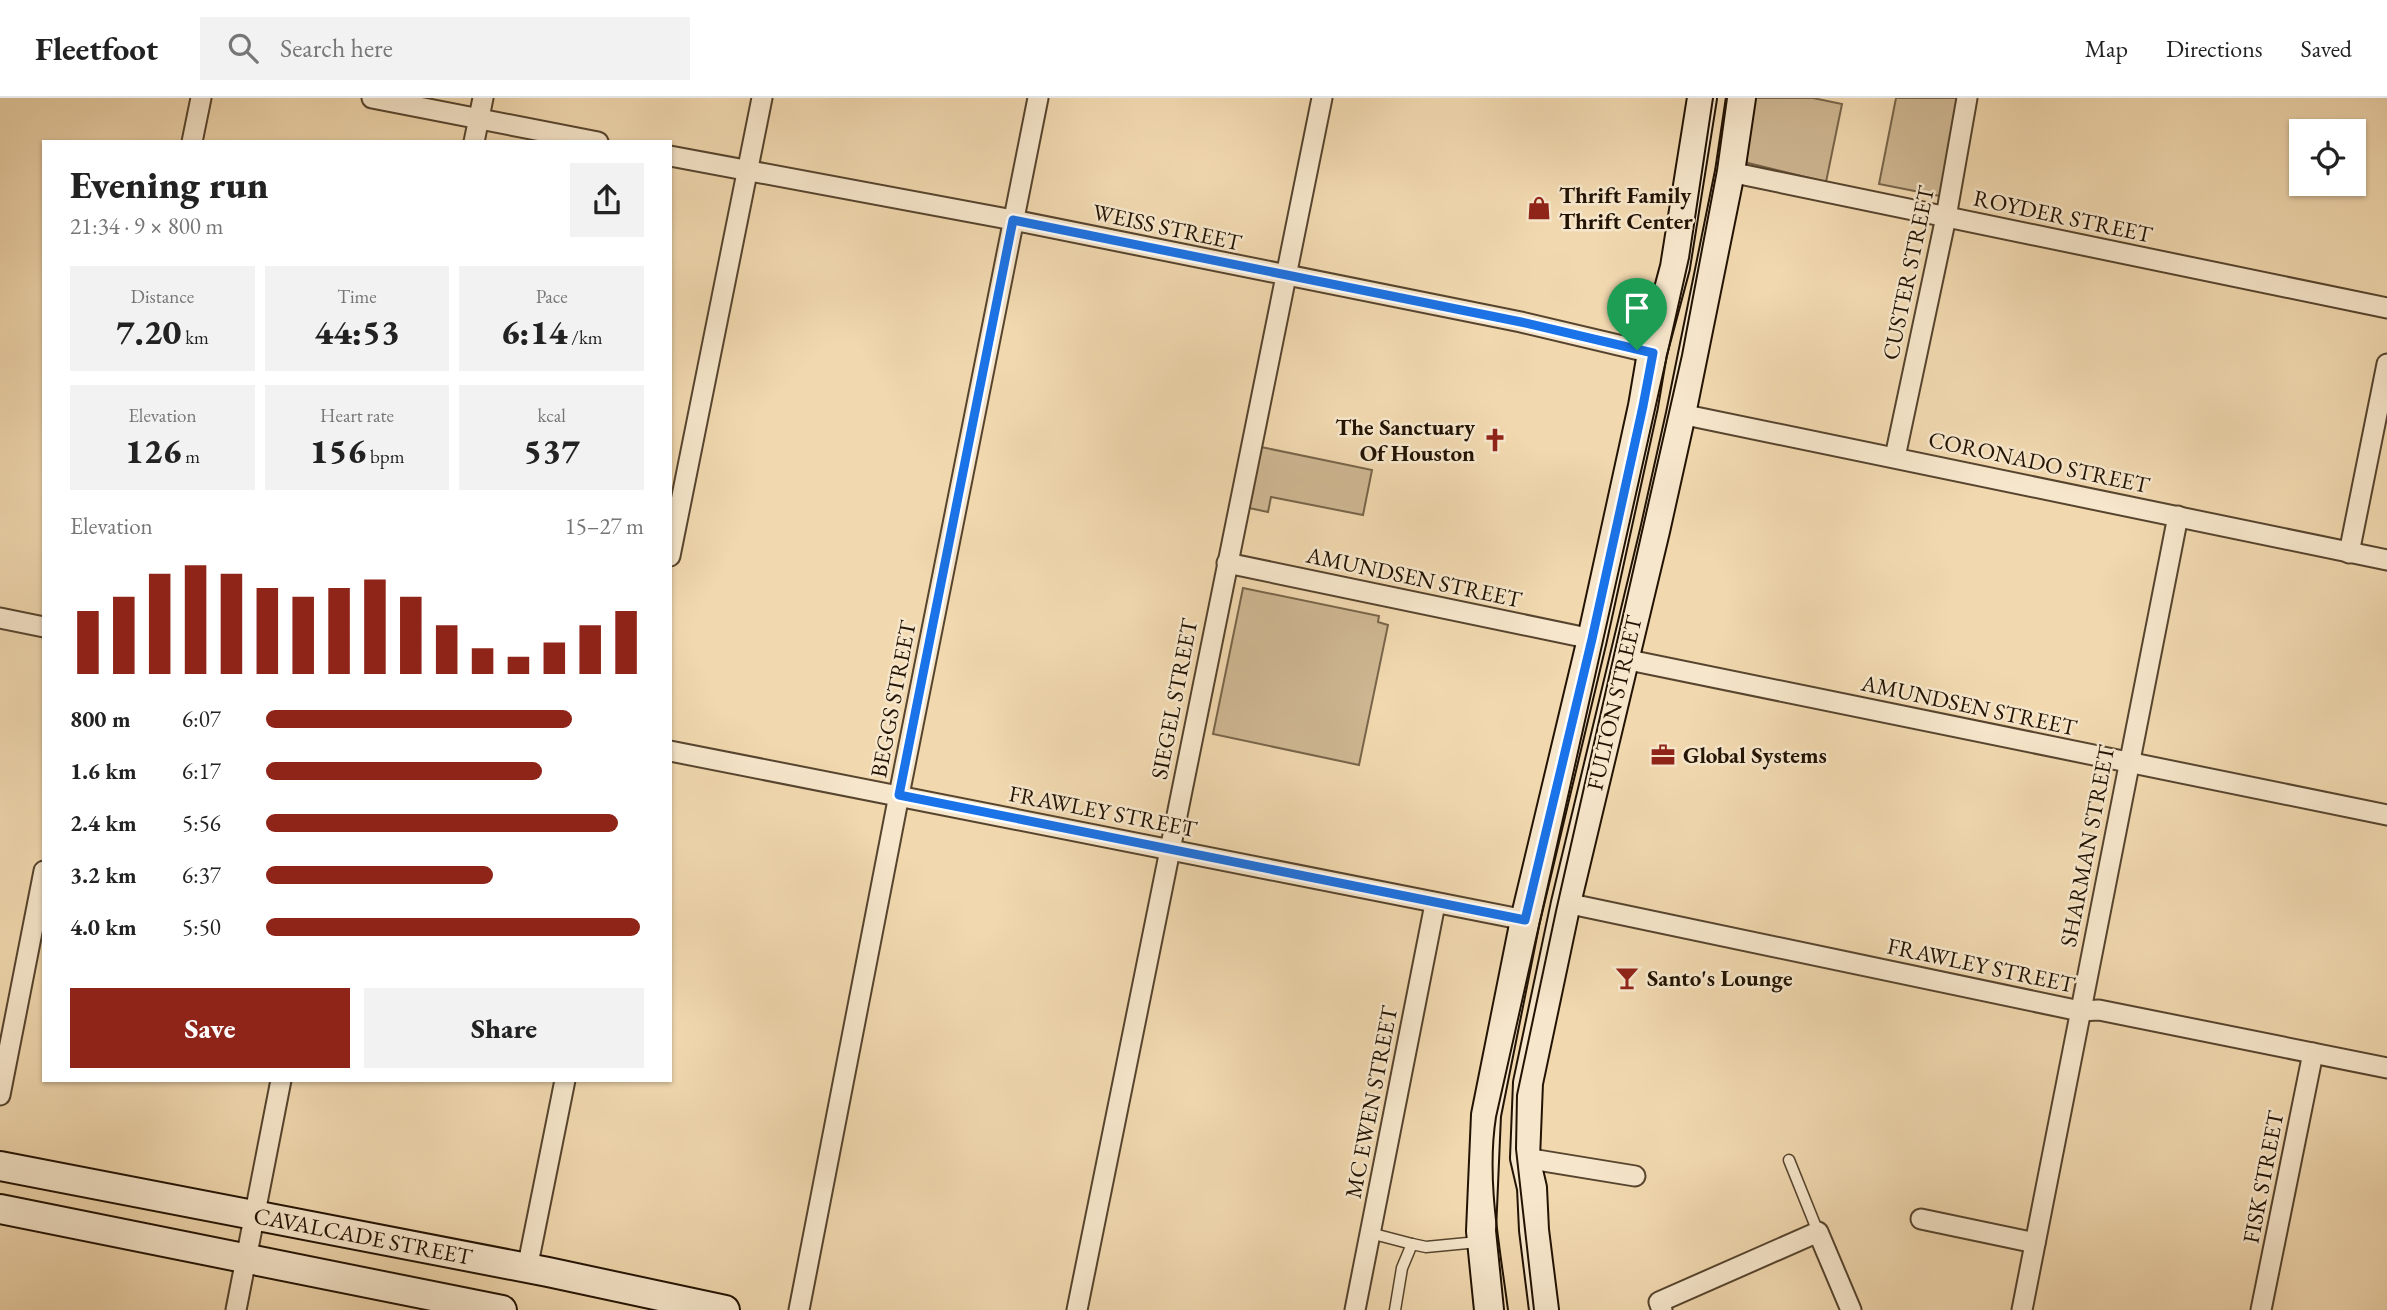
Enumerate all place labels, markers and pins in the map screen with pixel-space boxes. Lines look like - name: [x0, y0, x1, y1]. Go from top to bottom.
- place label: Thrift Family Thrift Center: [1559, 180, 1693, 236]
- shop icon: Thrift Family Thrift Center: [1525, 194, 1553, 222]
- pin: [1607, 278, 1667, 350]
- place label: The Sanctuary Of Houston: [1335, 412, 1476, 468]
- church icon: The Sanctuary Of Houston: [1481, 426, 1509, 454]
- place label: Global Systems: [1683, 740, 1827, 770]
- office icon: Global Systems: [1649, 741, 1677, 769]
- place label: Santo's Lounge: [1647, 963, 1793, 993]
- bar icon: Santo's Lounge: [1613, 964, 1641, 992]

